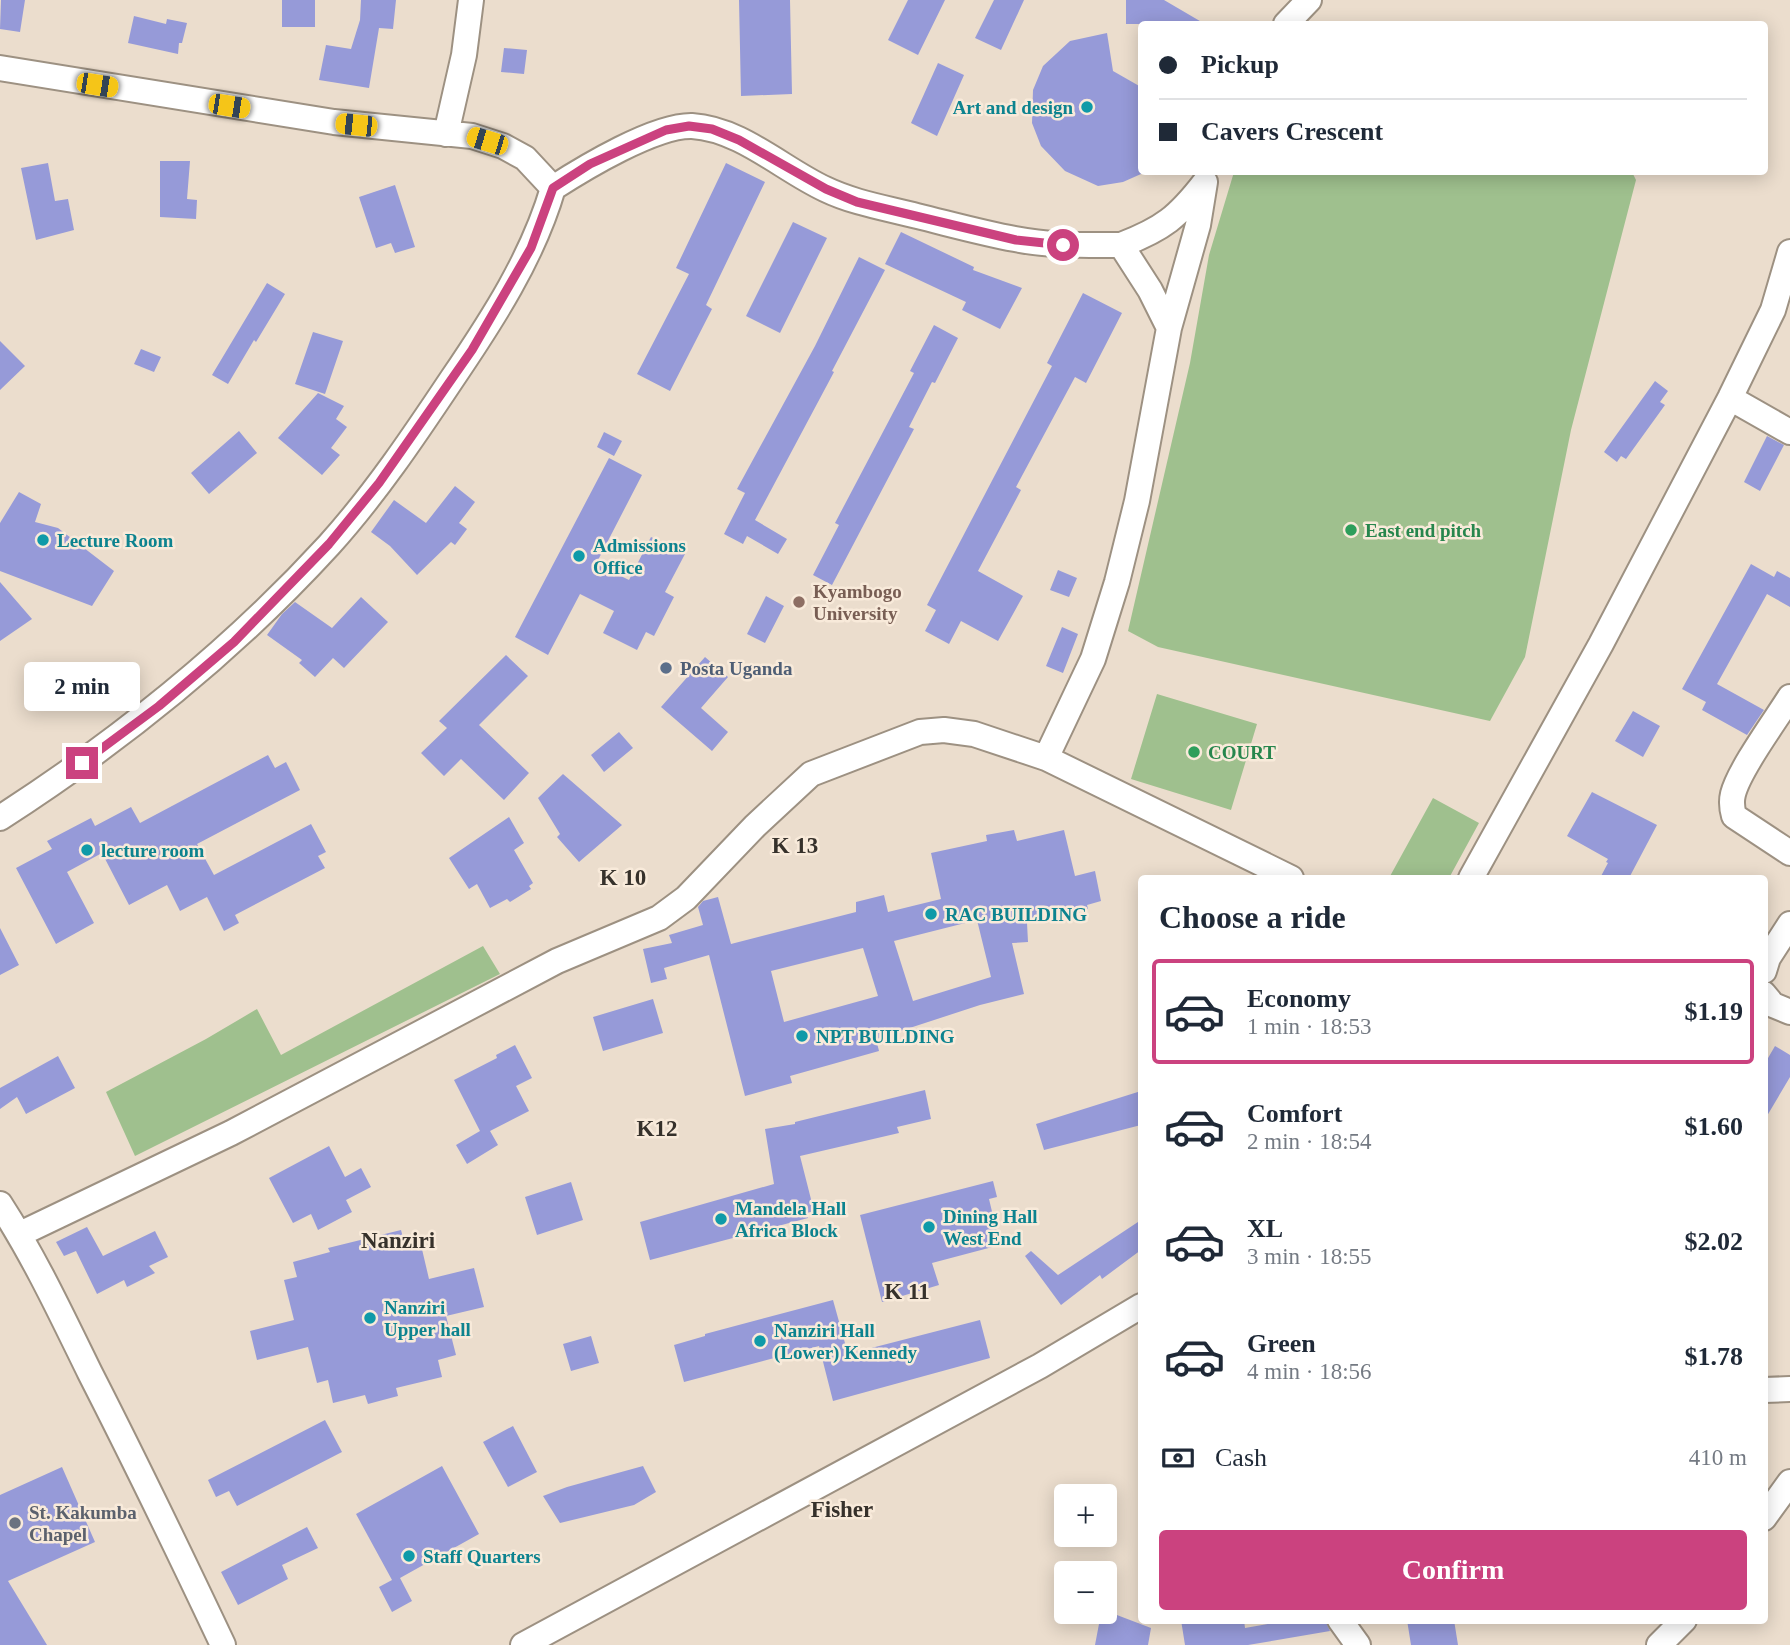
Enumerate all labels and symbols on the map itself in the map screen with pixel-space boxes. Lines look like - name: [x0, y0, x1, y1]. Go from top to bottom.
- car: [75, 71, 120, 99]
- car: [207, 92, 252, 120]
- place label: Art and design: [953, 97, 1073, 118]
- marker: Art and design: [1079, 99, 1095, 115]
- car: [335, 112, 378, 138]
- car: [464, 125, 511, 157]
- route start: [1047, 229, 1079, 261]
- place label: East end pitch: [1365, 520, 1482, 541]
- marker: East end pitch: [1343, 522, 1359, 538]
- place label: Lecture Room: [57, 530, 173, 551]
- marker: Lecture Room: [35, 532, 51, 548]
- place label: Admissions Office: [593, 535, 686, 578]
- marker: Admissions Office: [571, 548, 587, 564]
- place label: Kyambogo University: [813, 581, 902, 624]
- marker: Kyambogo University: [791, 594, 807, 610]
- place label: Posta Uganda: [680, 658, 793, 679]
- marker: Posta Uganda: [658, 660, 674, 676]
- callout: 2 min: [24, 662, 140, 710]
- place label: COURT: [1208, 742, 1276, 763]
- marker: COURT: [1186, 744, 1202, 760]
- route end: [66, 747, 98, 779]
- district label: K 13: [772, 833, 818, 858]
- place label: lecture room: [101, 840, 204, 861]
- marker: lecture room: [79, 842, 95, 858]
- district label: K 10: [600, 865, 646, 890]
- place label: RAC BUILDING: [945, 904, 1087, 925]
- marker: RAC BUILDING: [923, 906, 939, 922]
- place label: NPT BUILDING: [816, 1026, 955, 1047]
- marker: NPT BUILDING: [794, 1028, 810, 1044]
- district label: K12: [637, 1116, 677, 1141]
- place label: Mandela Hall Africa Block: [735, 1198, 846, 1241]
- place label: Dining Hall West End: [943, 1206, 1038, 1249]
- marker: Mandela Hall Africa Block: [713, 1211, 729, 1227]
- marker: Dining Hall West End: [921, 1219, 937, 1235]
- district label: Nanziri: [361, 1228, 436, 1253]
- district label: K 11: [884, 1279, 930, 1304]
- place label: Nanziri Upper hall: [384, 1297, 471, 1340]
- marker: Nanziri Upper hall: [362, 1310, 378, 1326]
- place label: Nanziri Hall (Lower) Kennedy: [774, 1320, 918, 1364]
- marker: Nanziri Hall (Lower) Kennedy: [752, 1333, 768, 1349]
- district label: Fisher: [811, 1497, 873, 1522]
- place label: St. Kakumba Chapel: [29, 1502, 137, 1545]
- marker: St. Kakumba Chapel: [7, 1515, 23, 1531]
- place label: Staff Quarters: [423, 1546, 541, 1567]
- marker: Staff Quarters: [401, 1548, 417, 1564]

